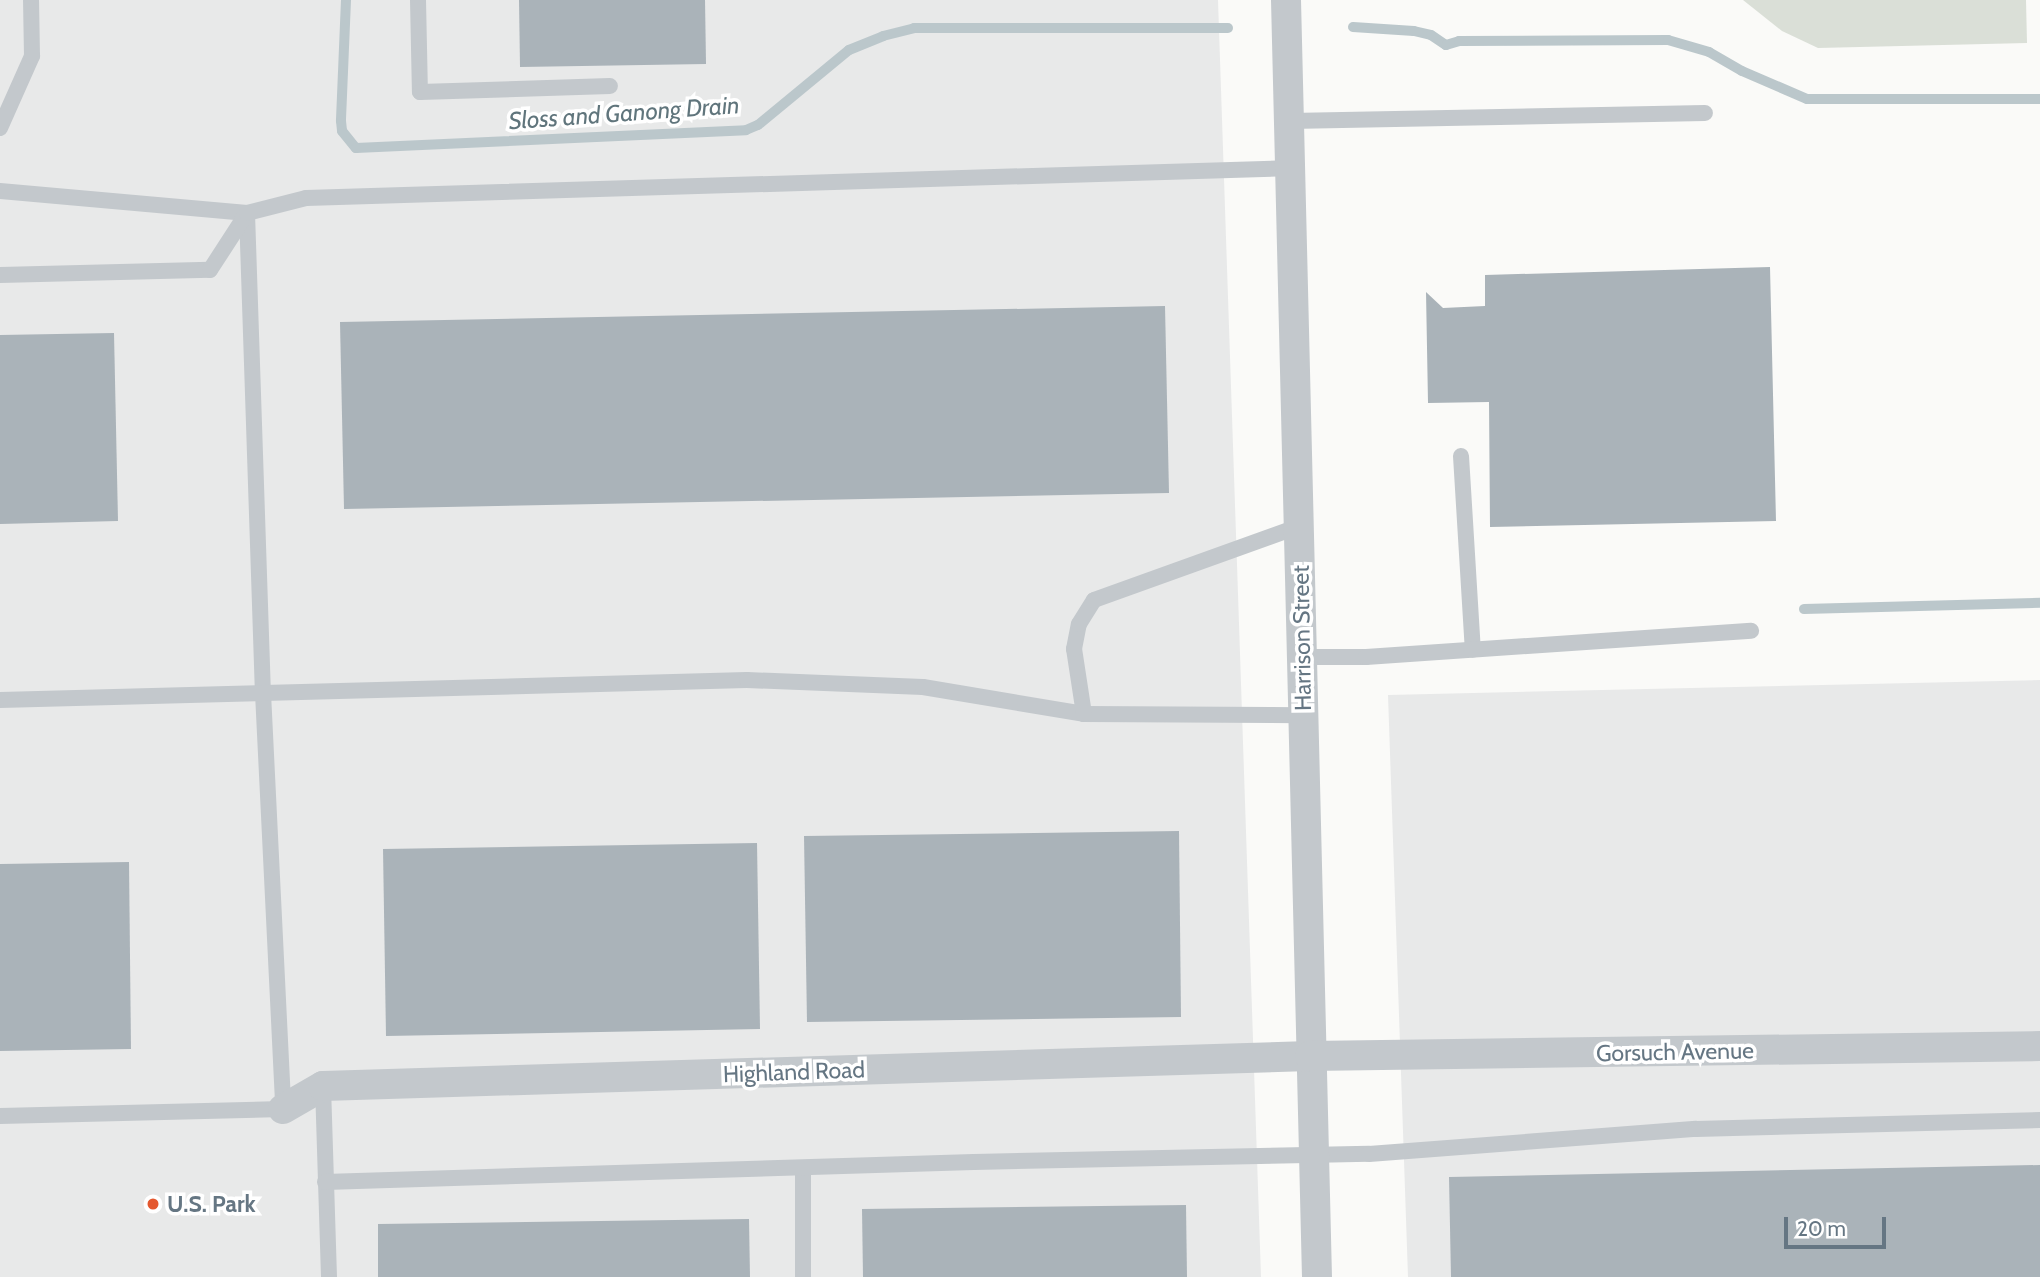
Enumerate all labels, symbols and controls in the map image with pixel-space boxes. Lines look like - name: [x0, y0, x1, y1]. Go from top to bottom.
- water label: Sloss and Ganong Drain: [508, 91, 740, 135]
- street label: Harrison Street: [1287, 565, 1317, 711]
- street label: Gorsuch Avenue: [1596, 1037, 1754, 1067]
- street label: Highland Road: [723, 1056, 865, 1088]
- place label: U.S. Park: [167, 1190, 256, 1218]
- marker: U.S. Park: [145, 1196, 161, 1212]
- scale bar: [1788, 1204, 1890, 1248]
- text: 20 m: [1797, 1216, 1846, 1241]

